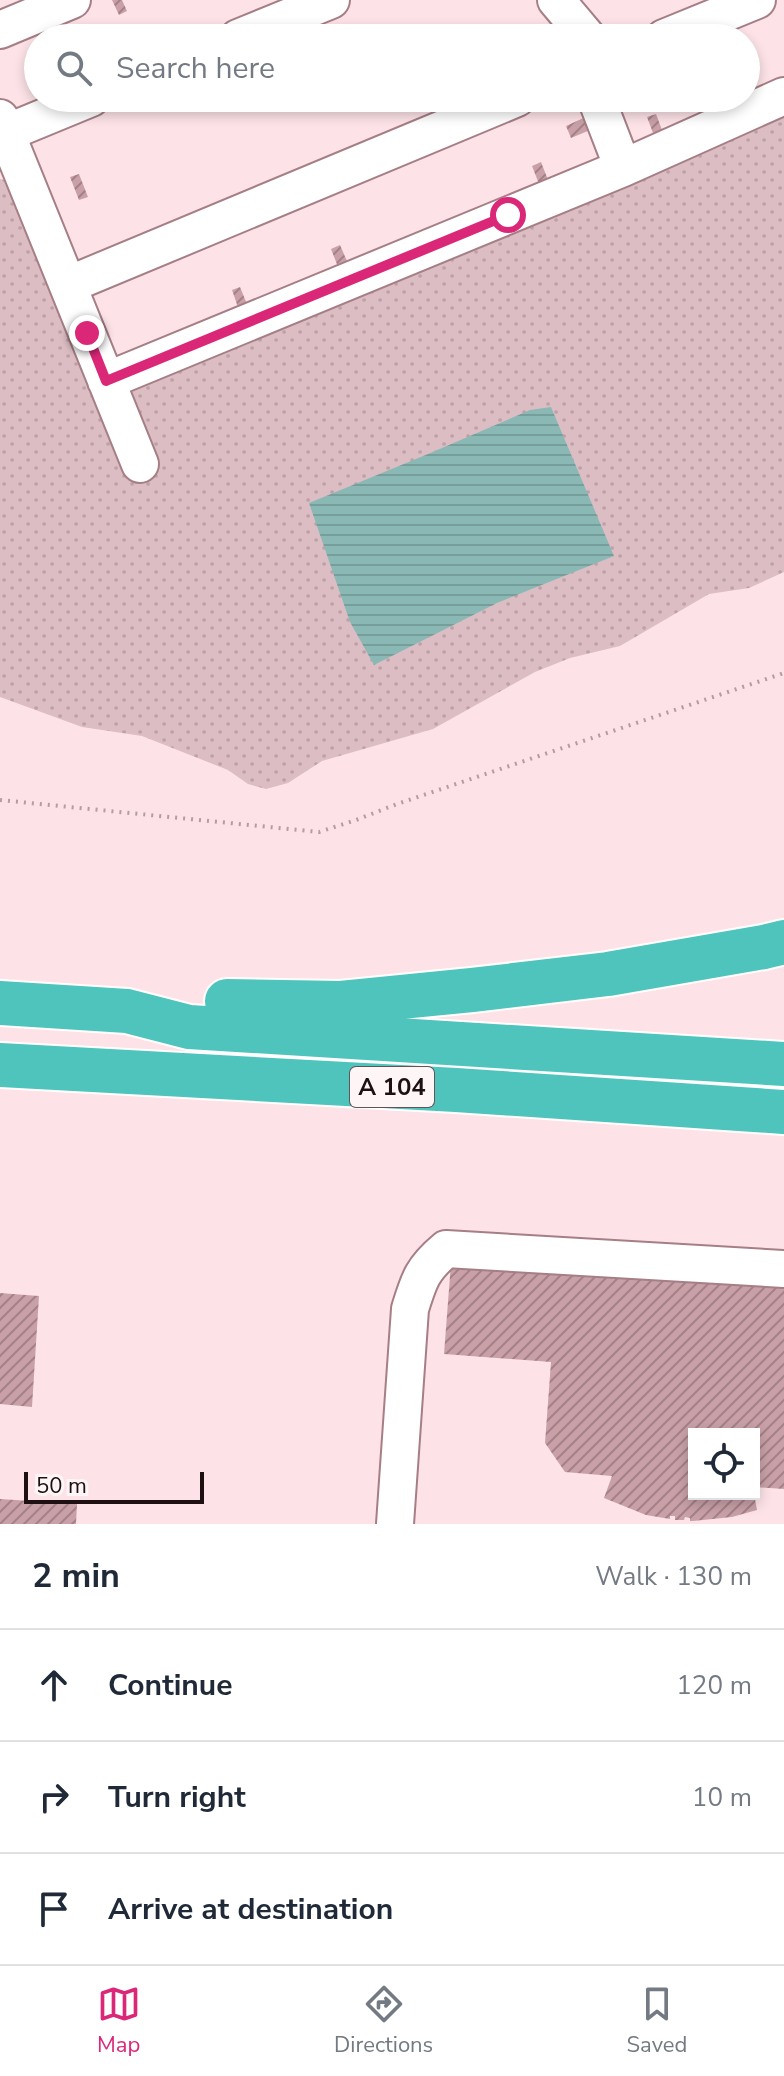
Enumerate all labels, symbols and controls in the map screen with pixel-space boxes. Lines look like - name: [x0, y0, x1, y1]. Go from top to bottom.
- search box: [24, 24, 760, 112]
- icon: search: [52, 46, 96, 90]
- text: Search here: [116, 48, 275, 89]
- route start: [490, 197, 526, 233]
- route end: [69, 315, 105, 351]
- road number: A 104: [350, 1067, 434, 1107]
- map controls: [688, 1428, 760, 1500]
- button: locate: [688, 1428, 760, 1500]
- scale bar: [24, 1468, 204, 1504]
- text: 50 m: [36, 1471, 87, 1501]
- text: 2 min: [32, 1553, 120, 1599]
- text: Walk · 130 m: [595, 1559, 752, 1594]
- icon: ahead: [32, 1663, 76, 1707]
- text: Continue: [108, 1665, 233, 1706]
- text: 120 m: [676, 1668, 752, 1703]
- icon: right: [32, 1775, 76, 1819]
- text: Turn right: [108, 1777, 246, 1818]
- text: 10 m: [692, 1780, 752, 1815]
- icon: arrive: [32, 1887, 76, 1931]
- text: Arrive at destination: [108, 1889, 393, 1930]
- tab: Map: [97, 1982, 141, 2060]
- tab: Directions: [334, 1982, 433, 2060]
- tab: Saved: [627, 1982, 687, 2060]

